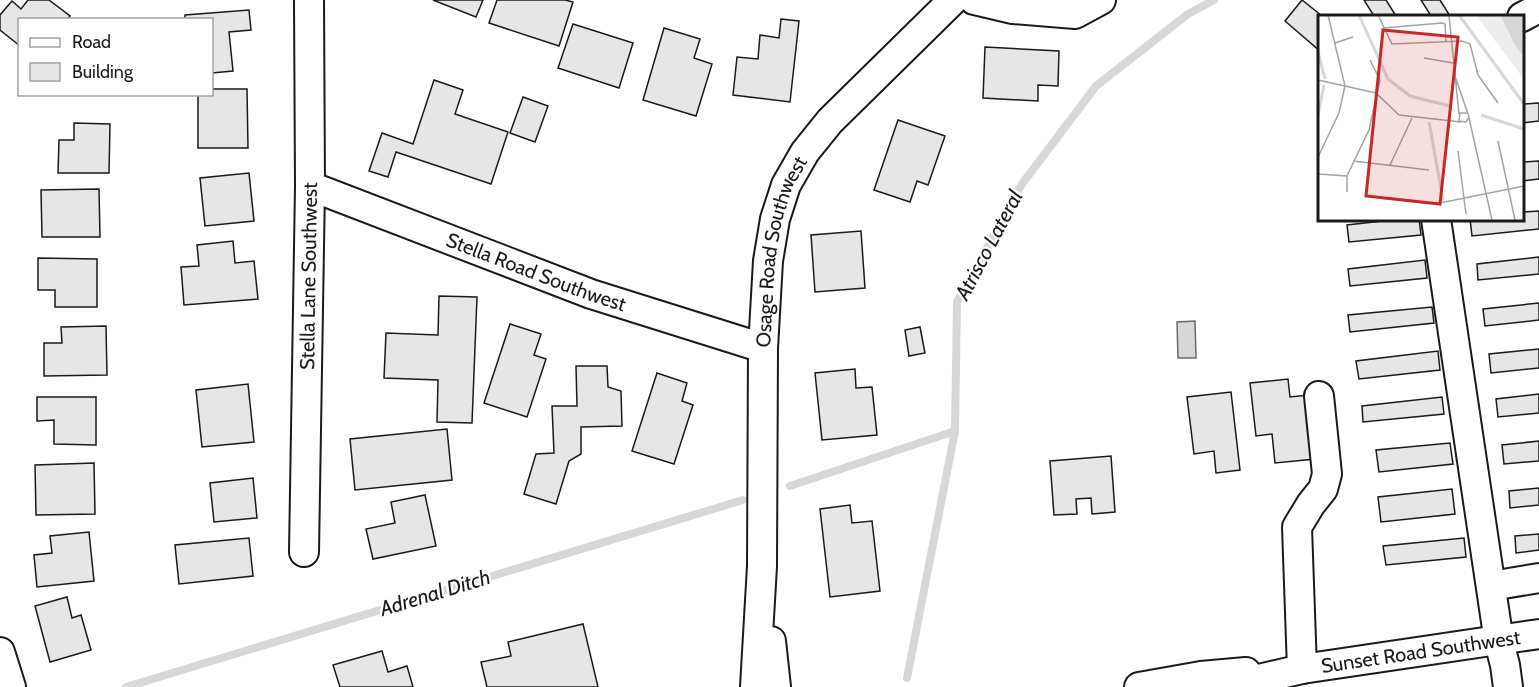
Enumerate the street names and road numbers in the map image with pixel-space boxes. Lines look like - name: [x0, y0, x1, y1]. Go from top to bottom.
- street label: Osage Road Southwest: [751, 152, 812, 348]
- street label: Stella Lane Southwest: [295, 182, 322, 370]
- street label: Stella Road Southwest: [443, 228, 629, 316]
- street label: Sunset Road Southwest: [1319, 625, 1522, 678]

